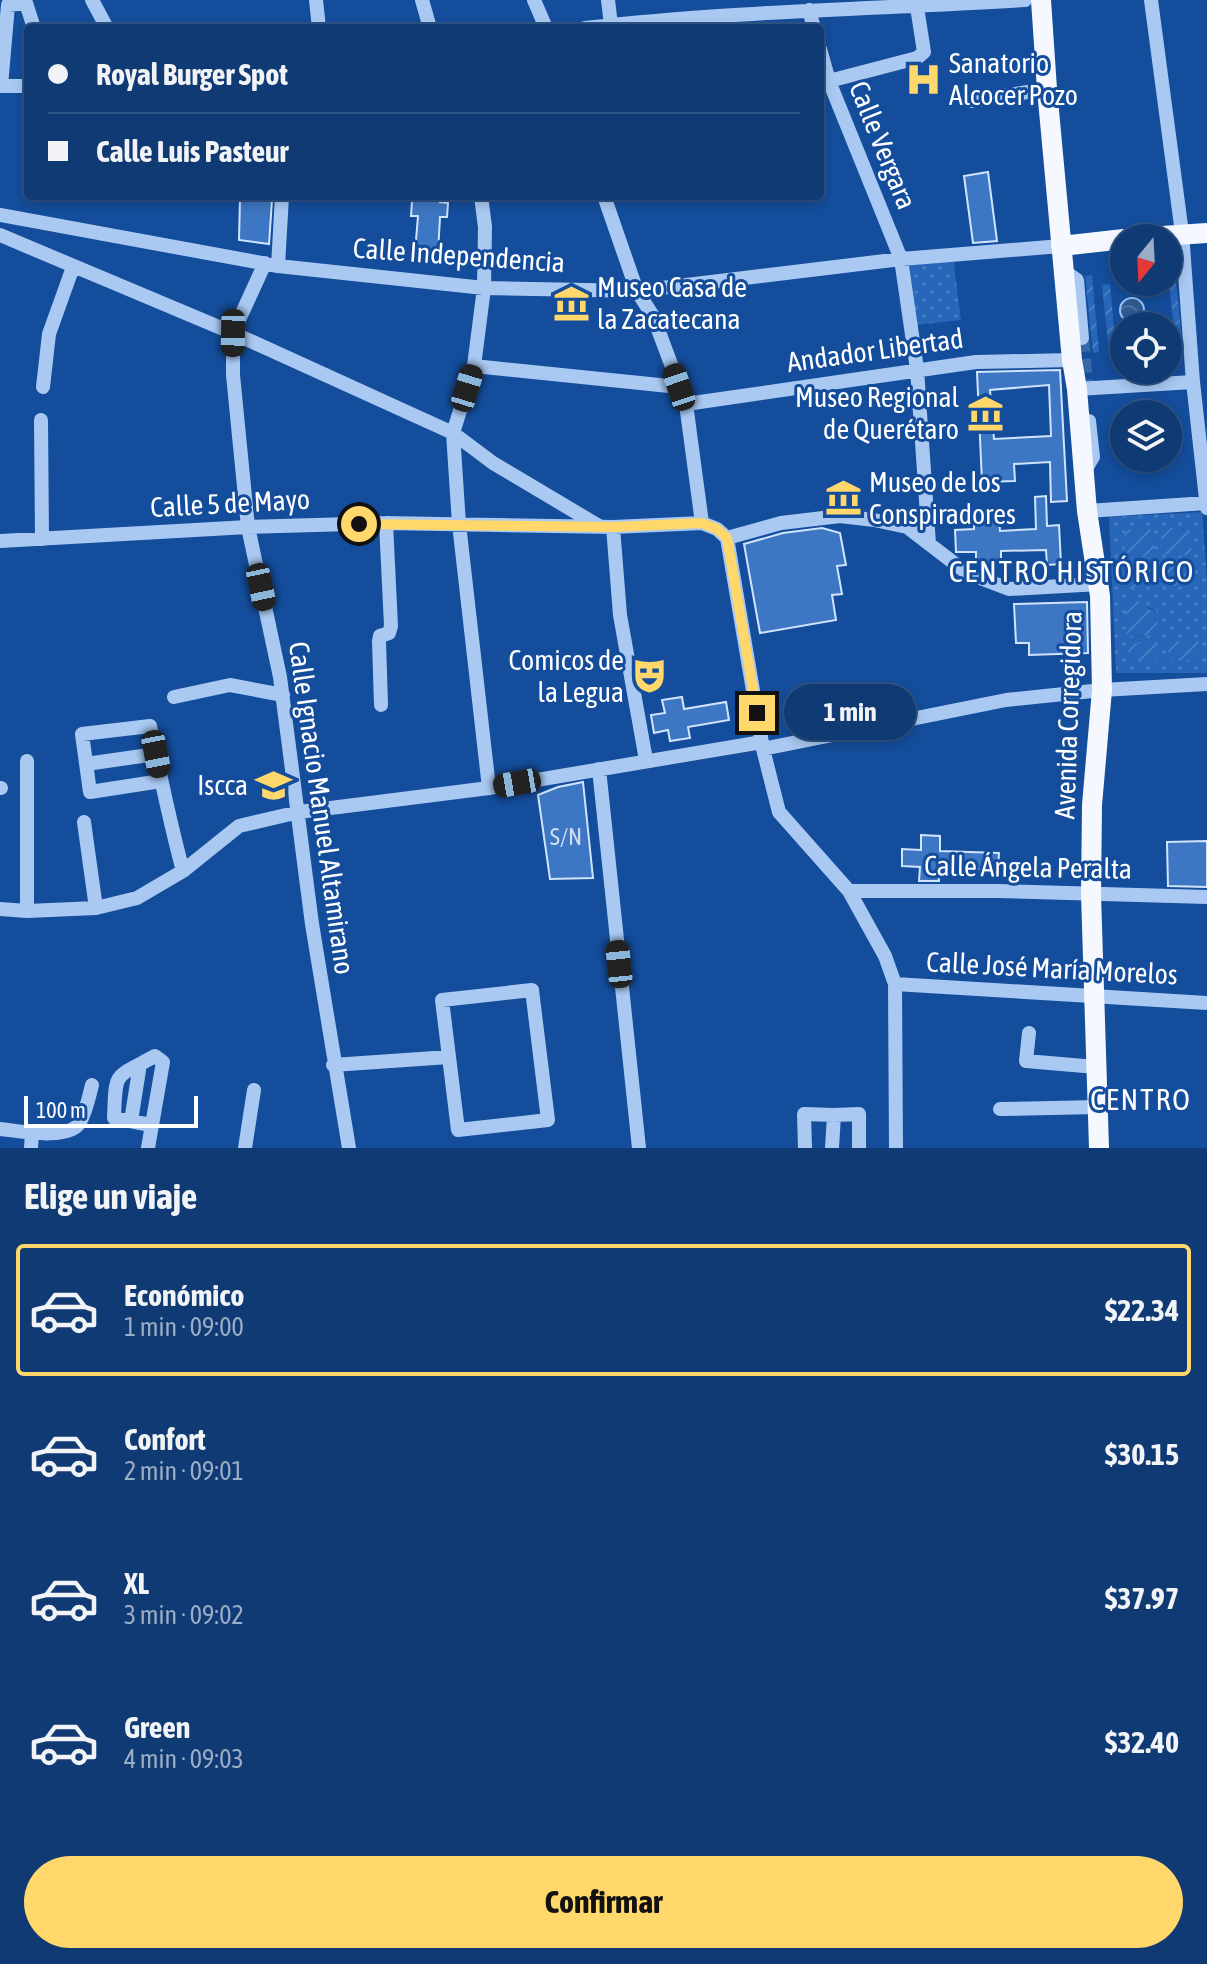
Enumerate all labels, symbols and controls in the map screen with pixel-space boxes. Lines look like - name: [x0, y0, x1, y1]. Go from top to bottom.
- place label: Sanatorio Alcocer Pozo: [949, 47, 1078, 111]
- text: Royal Burger Spot: [96, 57, 288, 91]
- hospital icon: Sanatorio Alcocer Pozo: [904, 60, 942, 98]
- street label: Calle Vergara: [843, 76, 923, 214]
- text: Calle Luis Pasteur: [96, 134, 288, 168]
- north arrow: [1110, 224, 1182, 296]
- map controls: [1110, 224, 1182, 472]
- street label: Calle Independencia: [352, 232, 566, 278]
- place label: Museo Casa de la Zacatecana: [597, 271, 747, 335]
- museum icon: Museo Casa de la Zacatecana: [552, 284, 590, 322]
- car: [221, 309, 245, 357]
- button: locate: [1110, 312, 1182, 384]
- street label: Andador Libertad: [785, 322, 965, 378]
- car: [660, 360, 698, 414]
- car: [449, 362, 485, 414]
- place label: Museo Regional de Querétaro: [795, 381, 960, 445]
- museum icon: Museo Regional de Querétaro: [966, 394, 1004, 432]
- button: layers: [1110, 400, 1182, 472]
- place label: Museo de los Conspiradores: [869, 466, 1016, 530]
- museum icon: Museo de los Conspiradores: [824, 479, 862, 517]
- street label: Calle 5 de Mayo: [149, 483, 311, 523]
- route start: [341, 506, 377, 542]
- district label: CENTRO HISTÓRICO: [949, 554, 1195, 588]
- car: [244, 561, 278, 613]
- street label: Avenida Corregidora: [1048, 610, 1088, 820]
- street label: Calle Ignacio Manuel Altamirano: [283, 640, 361, 976]
- place label: Comicos de la Legua: [508, 644, 624, 708]
- theatre icon: Comicos de la Legua: [631, 657, 669, 695]
- callout: 1 min: [785, 685, 917, 741]
- route end: [739, 695, 775, 731]
- text: 1 min: [823, 697, 877, 727]
- car: [140, 728, 172, 780]
- school or university icon: Iscca: [255, 766, 293, 804]
- car: [491, 767, 543, 799]
- place label: Iscca: [197, 769, 248, 801]
- house number: S/N: [550, 823, 582, 850]
- street label: Calle Ángela Peralta: [924, 849, 1132, 885]
- car: [605, 939, 633, 989]
- street label: Calle José María Morelos: [925, 945, 1179, 991]
- district label: CENTRO: [1090, 1082, 1192, 1116]
- scale bar: [24, 1092, 198, 1128]
- text: 100 m: [36, 1097, 86, 1123]
- text: Elige un viaje: [24, 1175, 197, 1217]
- icon: car: [28, 1274, 100, 1346]
- text: Económico: [124, 1278, 244, 1312]
- text: $22.34: [1105, 1293, 1179, 1327]
- text: 1 min · 09:00: [124, 1312, 244, 1342]
- icon: car: [28, 1418, 100, 1490]
- text: Confort: [124, 1422, 206, 1456]
- text: $30.15: [1105, 1437, 1179, 1471]
- text: 2 min · 09:01: [124, 1456, 244, 1486]
- icon: car: [28, 1562, 100, 1634]
- text: XL: [124, 1566, 149, 1600]
- text: $37.97: [1105, 1581, 1179, 1615]
- text: 3 min · 09:02: [124, 1600, 244, 1630]
- icon: car: [28, 1706, 100, 1778]
- text: Green: [124, 1710, 190, 1744]
- text: $32.40: [1105, 1725, 1179, 1759]
- text: 4 min · 09:03: [124, 1744, 244, 1774]
- button: Confirmar: [24, 1856, 1183, 1948]

